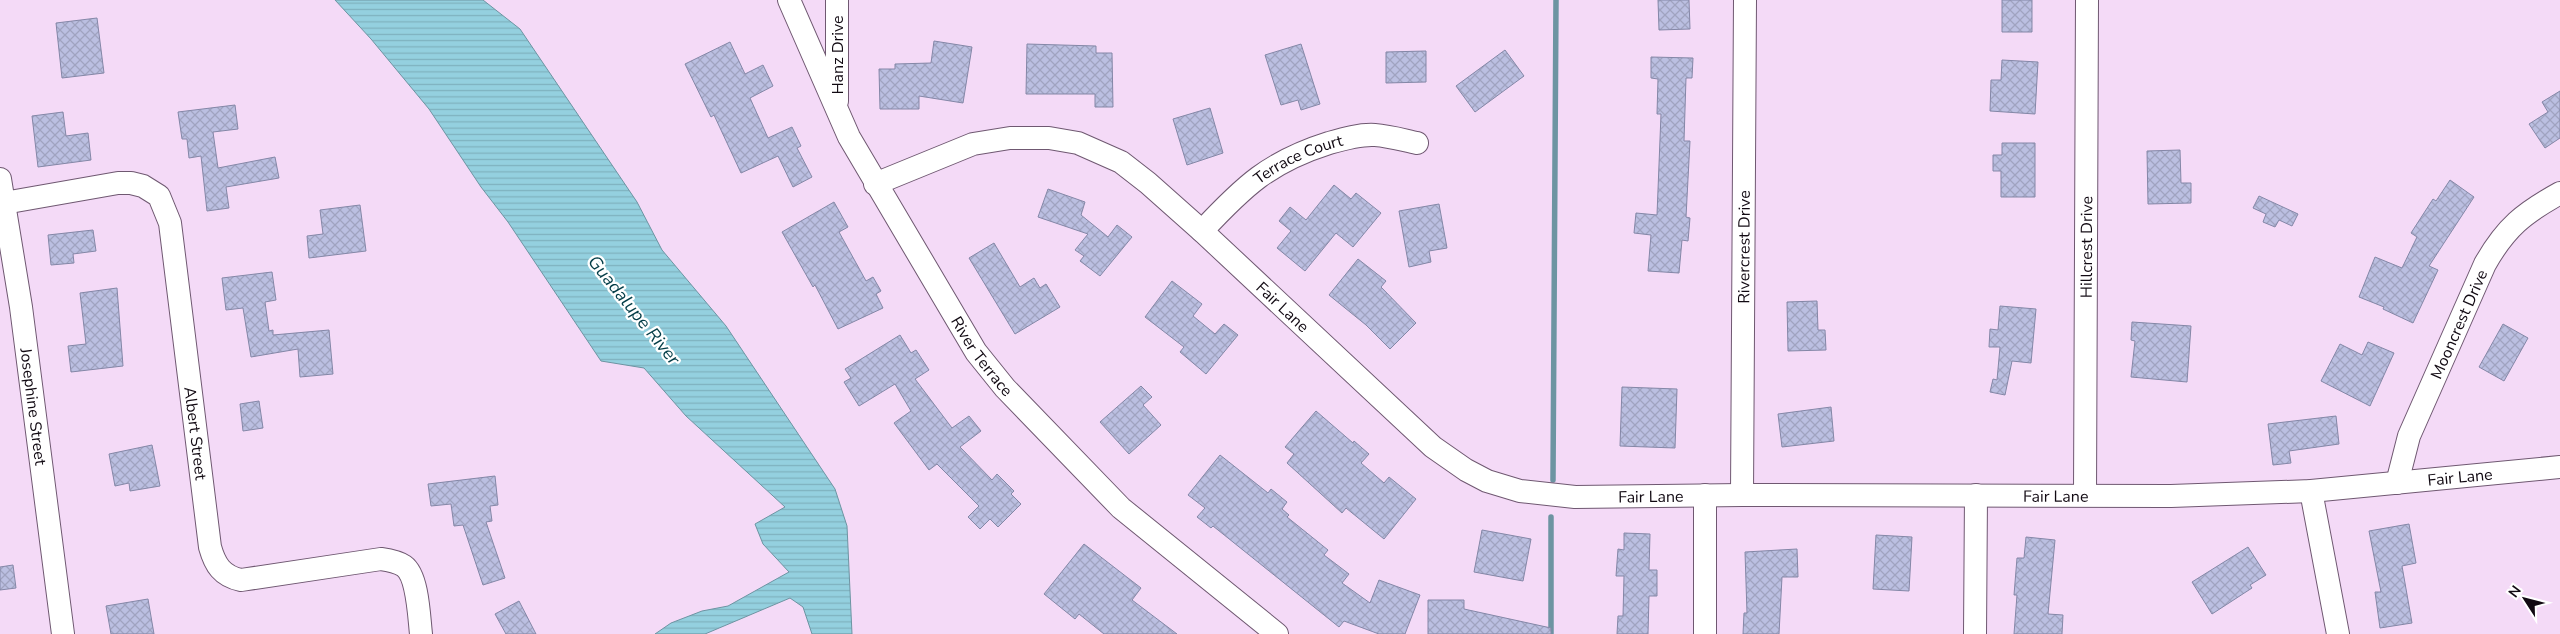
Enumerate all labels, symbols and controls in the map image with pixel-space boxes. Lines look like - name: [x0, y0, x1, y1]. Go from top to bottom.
- street label: Hanz Drive: [827, 15, 849, 95]
- street label: Terrace Court: [1249, 130, 1345, 190]
- street label: Rivercrest Drive: [1733, 190, 1756, 304]
- street label: Hillcrest Drive: [2076, 196, 2098, 298]
- water label: Guadalupe River: [582, 250, 686, 370]
- street label: Mooncrest Drive: [2426, 266, 2493, 383]
- street label: Fair Lane: [1251, 277, 1314, 338]
- street label: River Terrace: [945, 312, 1017, 402]
- street label: Josephine Street: [14, 346, 51, 467]
- street label: Albert Street: [178, 385, 212, 482]
- street label: Fair Lane: [2427, 464, 2494, 492]
- street label: Fair Lane: [1618, 486, 1684, 508]
- street label: Fair Lane: [2023, 486, 2088, 508]
- north arrow: [2500, 574, 2550, 624]
- text: N: [2504, 582, 2526, 601]

